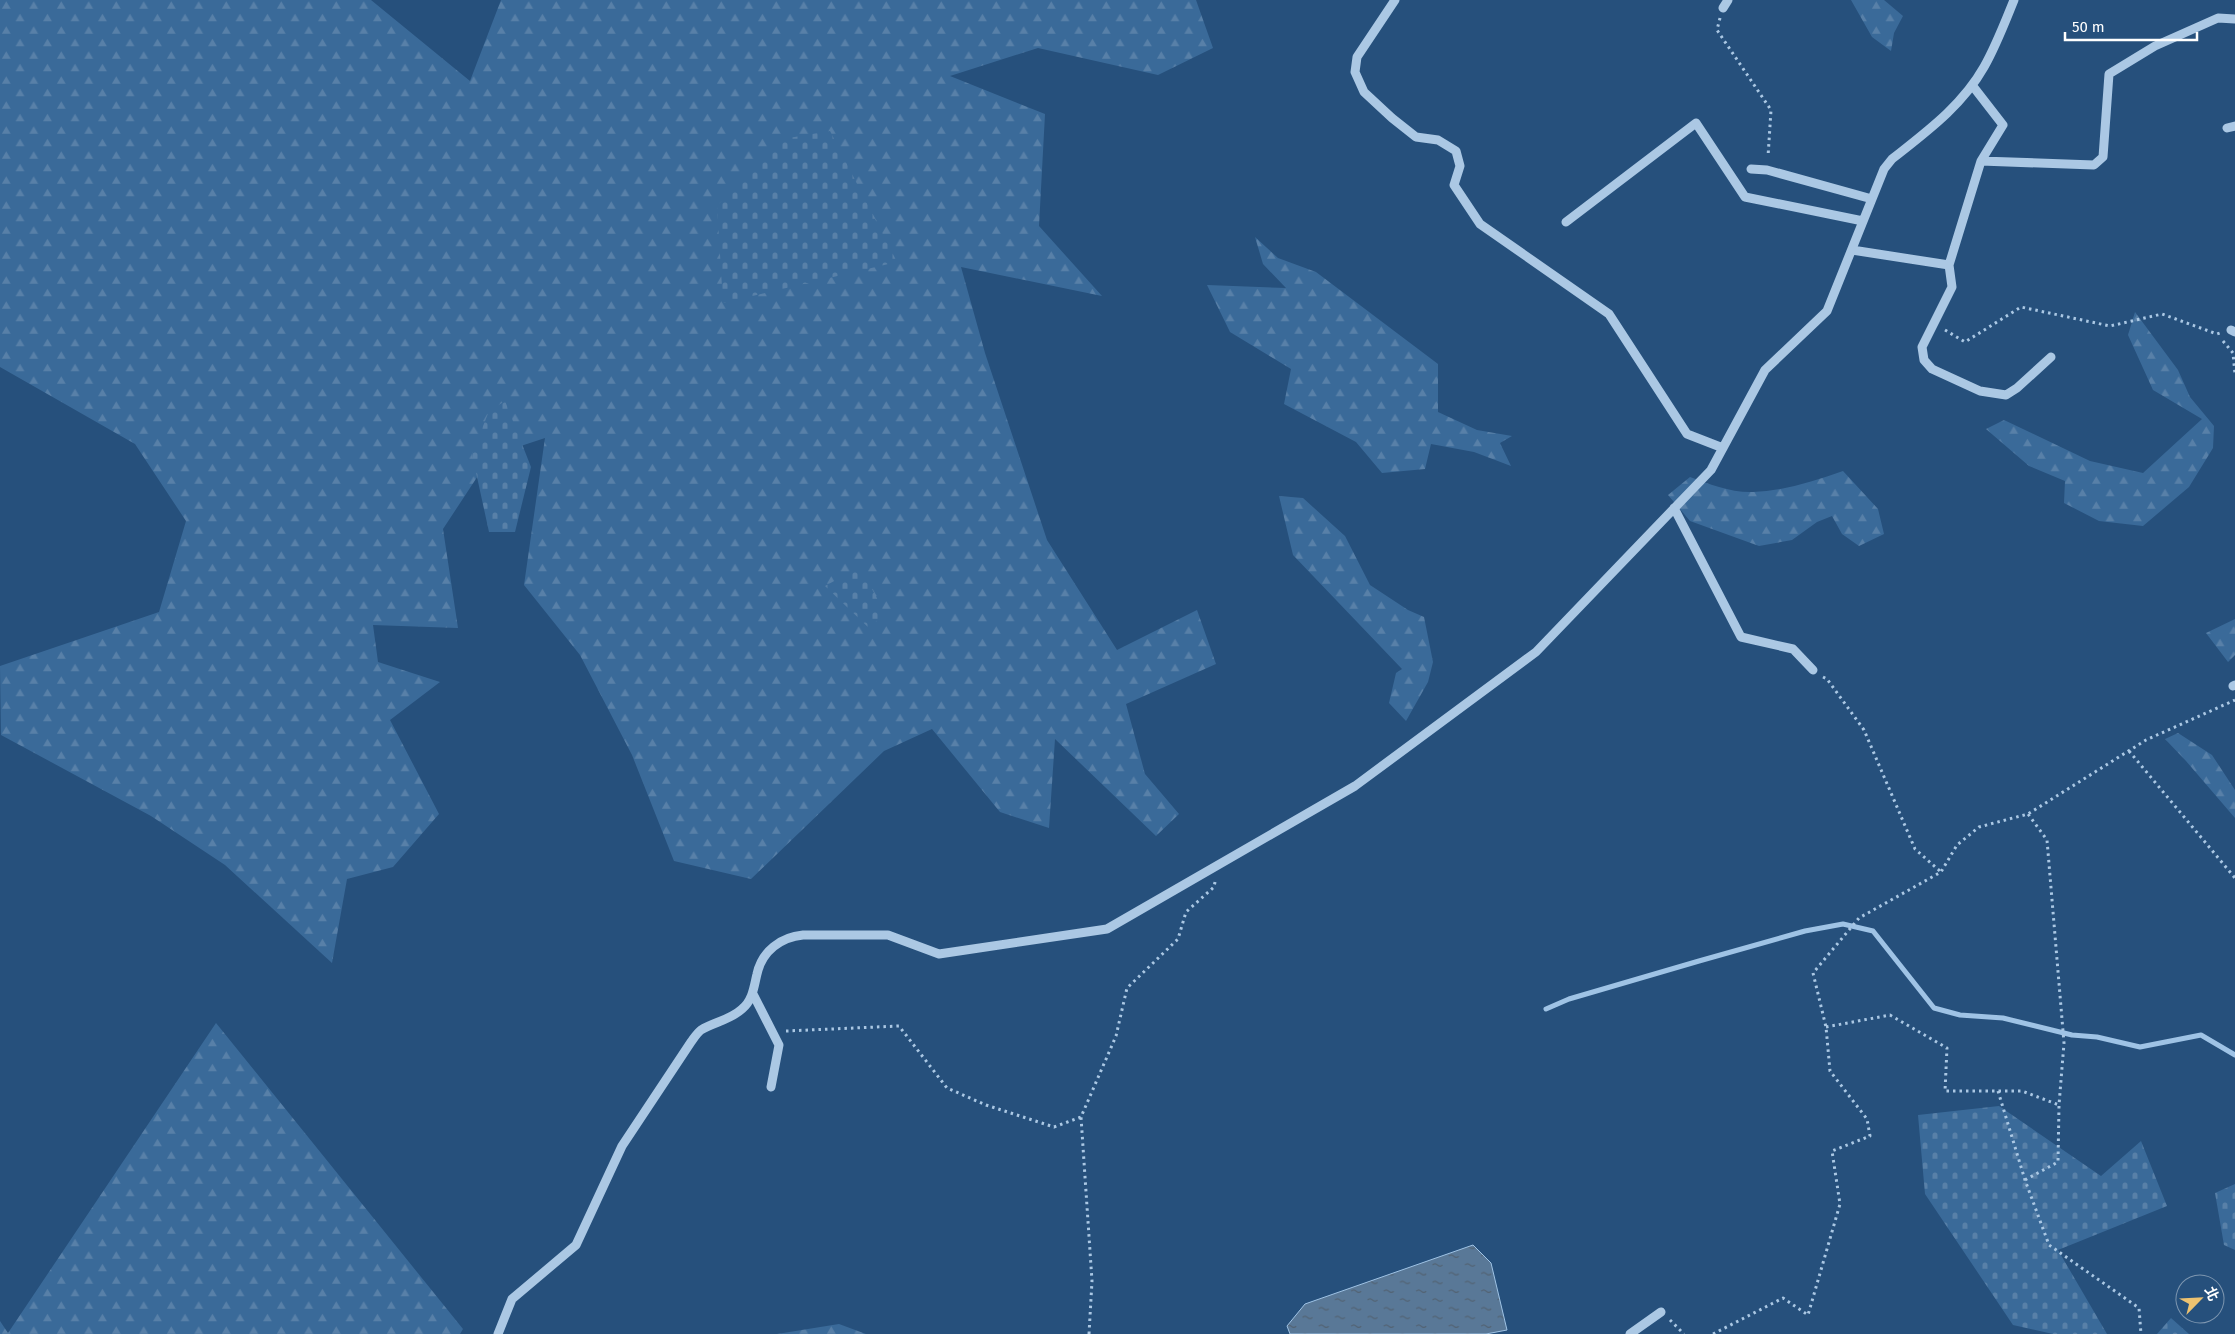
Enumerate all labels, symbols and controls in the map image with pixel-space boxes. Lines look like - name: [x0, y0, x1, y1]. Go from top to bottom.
- scale bar: [2065, 10, 2198, 42]
- text: 50 m: [2072, 18, 2105, 36]
- north arrow: [2175, 1274, 2225, 1324]
- text: 北: [2201, 1284, 2222, 1304]

